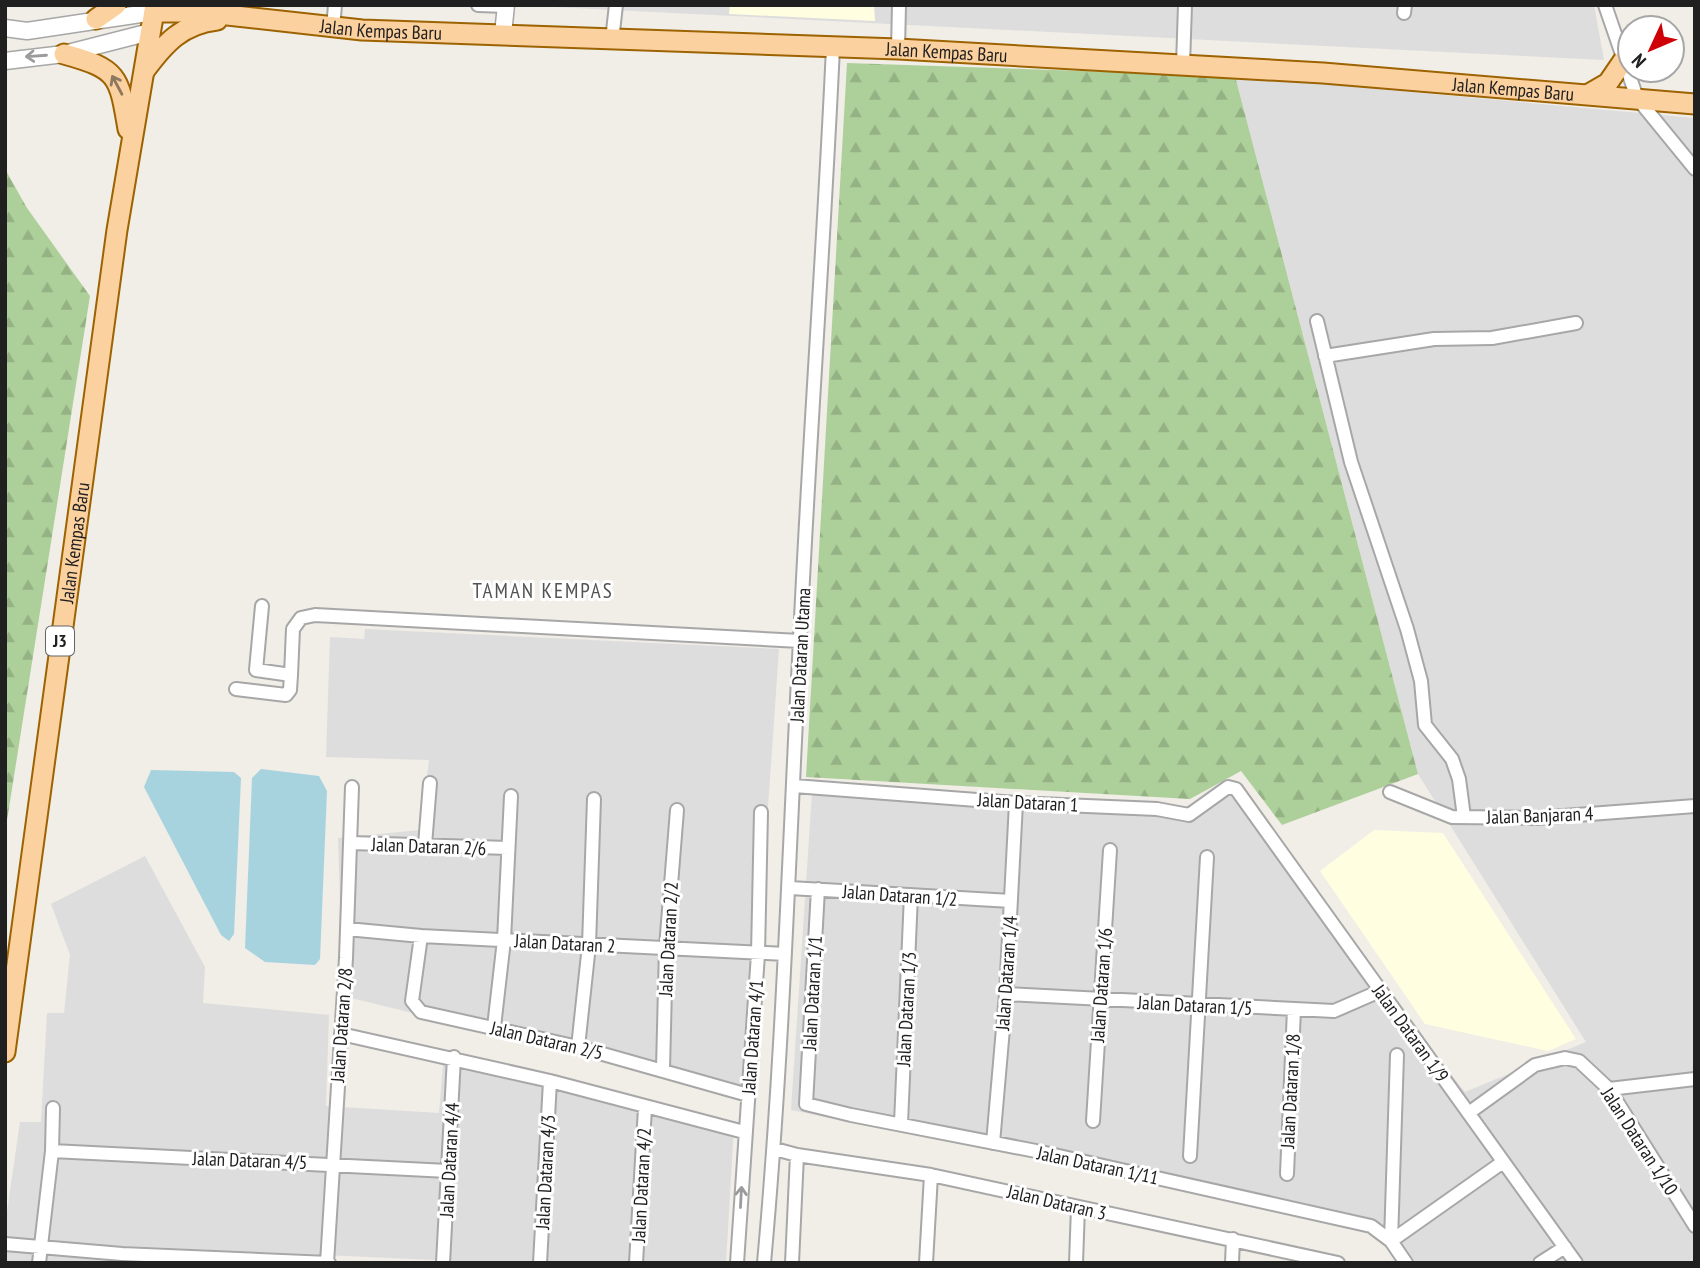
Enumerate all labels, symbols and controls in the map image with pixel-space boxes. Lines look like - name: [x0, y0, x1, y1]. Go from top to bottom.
- street label: Jalan Kempas Baru: [318, 13, 442, 45]
- north arrow: [1616, 14, 1686, 84]
- street label: Jalan Kempas Baru: [884, 37, 1008, 67]
- text: N: [1627, 49, 1651, 73]
- one-way arrow: [25, 50, 47, 63]
- street label: Jalan Kempas Baru: [1451, 72, 1575, 106]
- one-way arrow: [109, 76, 123, 96]
- street label: Jalan Kempas Baru: [54, 481, 95, 606]
- district label: TAMAN KEMPAS: [472, 577, 614, 604]
- street label: Jalan Dataran Utama: [784, 587, 816, 724]
- road number: J3: [46, 626, 74, 656]
- street label: Jalan Dataran 1: [976, 787, 1079, 817]
- street label: Jalan Banjaran 4: [1485, 801, 1594, 829]
- street label: Jalan Dataran 2/6: [370, 832, 487, 860]
- street label: Jalan Dataran 1/2: [841, 879, 958, 911]
- street label: Jalan Dataran 2/2: [653, 881, 683, 998]
- street label: Jalan Dataran 1/4: [990, 914, 1022, 1032]
- street label: Jalan Dataran 1/6: [1085, 927, 1117, 1044]
- street label: Jalan Dataran 2: [513, 928, 616, 958]
- street label: Jalan Dataran 1/1: [797, 935, 827, 1052]
- street label: Jalan Dataran 1/3: [891, 951, 921, 1068]
- street label: Jalan Dataran 2/8: [325, 967, 357, 1084]
- street label: Jalan Dataran 4/1: [736, 979, 768, 1096]
- street label: Jalan Dataran 1/9: [1367, 979, 1454, 1087]
- street label: Jalan Dataran 1/5: [1136, 990, 1253, 1020]
- street label: Jalan Dataran 2/5: [487, 1015, 606, 1065]
- street label: Jalan Dataran 1/8: [1275, 1033, 1305, 1150]
- street label: Jalan Dataran 1/10: [1596, 1082, 1684, 1199]
- street label: Jalan Dataran 4/4: [434, 1102, 464, 1219]
- street label: Jalan Dataran 4/3: [530, 1114, 560, 1231]
- street label: Jalan Dataran 4/2: [626, 1127, 656, 1244]
- street label: Jalan Dataran 1/11: [1034, 1140, 1161, 1190]
- street label: Jalan Dataran 4/5: [191, 1146, 308, 1174]
- street label: Jalan Dataran 3: [1004, 1179, 1109, 1225]
- one-way arrow: [734, 1186, 747, 1209]

